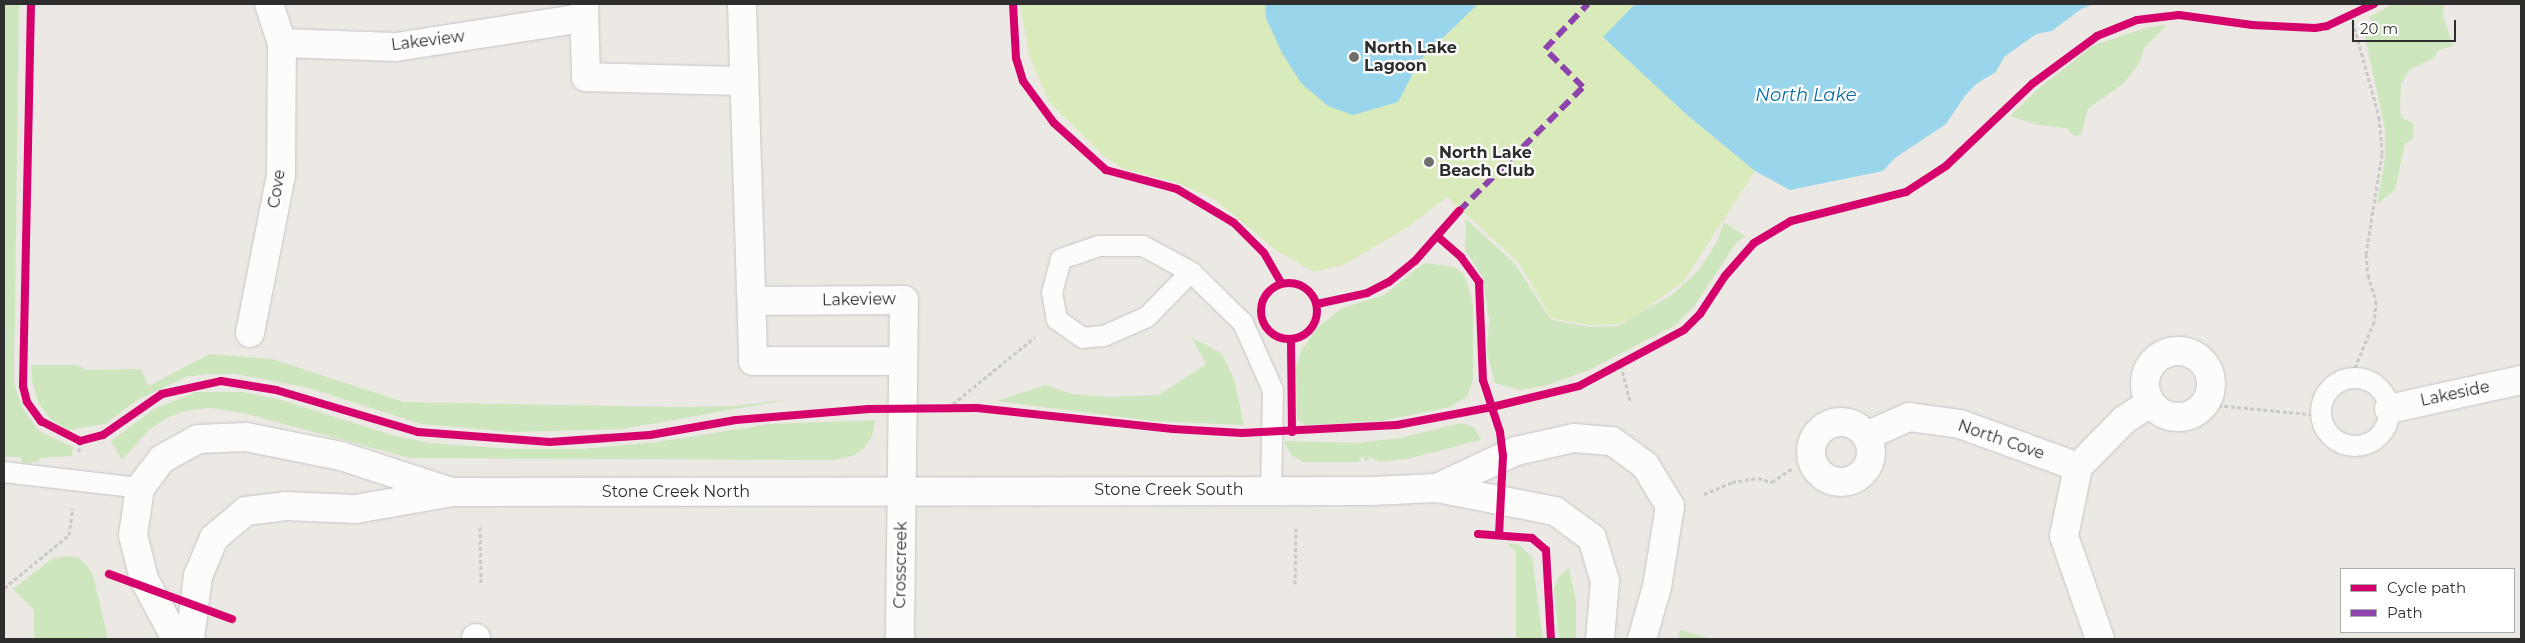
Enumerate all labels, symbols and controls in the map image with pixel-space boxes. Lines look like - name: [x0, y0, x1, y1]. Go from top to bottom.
- scale bar: [2355, 10, 2459, 42]
- text: 20 m: [2360, 19, 2398, 38]
- street label: Lakeview: [390, 27, 466, 55]
- place label: North Lake Lagoon: [1364, 38, 1457, 76]
- marker: North Lake Lagoon: [1348, 51, 1360, 63]
- water label: North Lake: [1755, 84, 1857, 106]
- place label: North Lake Beach Club: [1439, 143, 1534, 181]
- marker: North Lake Beach Club: [1423, 156, 1435, 168]
- street label: Cove: [264, 168, 290, 210]
- street label: Lakeview: [822, 290, 896, 310]
- street label: Lakeside: [2419, 377, 2491, 411]
- street label: North Cove: [1955, 416, 2047, 464]
- street label: Stone Creek South: [1094, 480, 1244, 500]
- street label: Stone Creek North: [602, 482, 750, 502]
- street label: Crosscreek: [891, 521, 911, 609]
- legend: [2340, 568, 2515, 633]
- text: Cycle path: [2387, 578, 2466, 597]
- text: Path: [2387, 603, 2423, 622]

